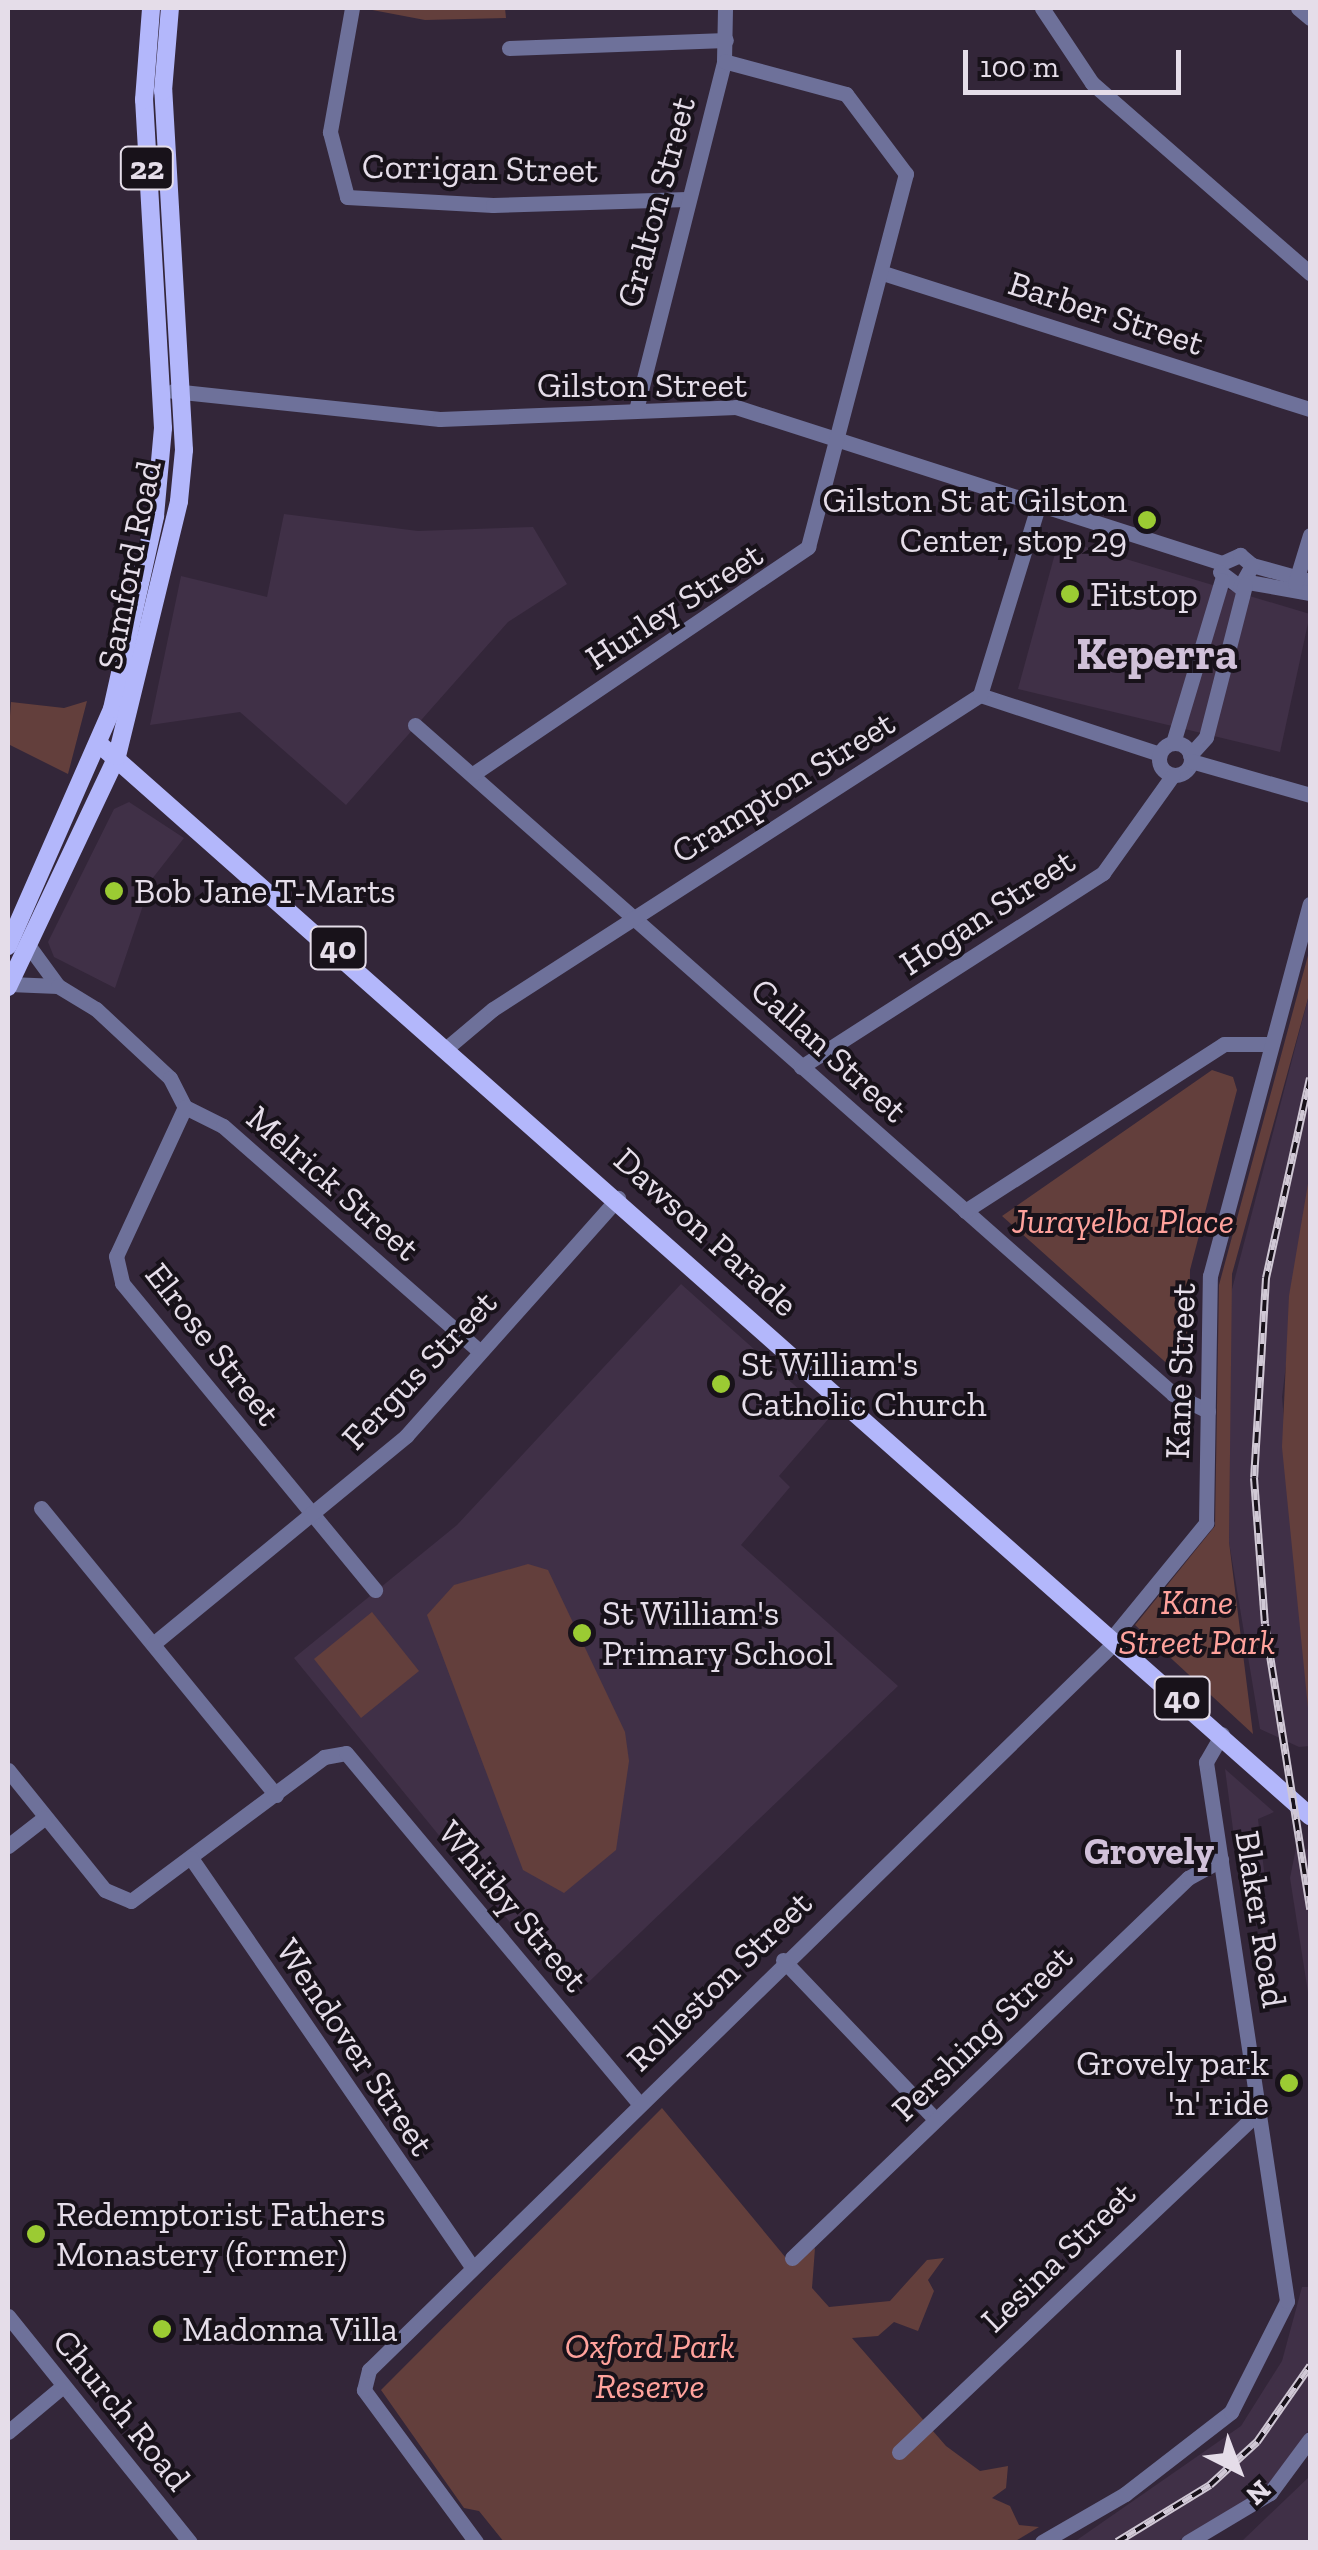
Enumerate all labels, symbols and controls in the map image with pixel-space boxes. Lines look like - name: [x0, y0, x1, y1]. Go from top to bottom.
- scale bar: [968, 30, 1186, 92]
- text: 100 m: [980, 49, 1059, 85]
- street label: Gralton Street: [608, 92, 704, 312]
- road number: 22: [120, 141, 174, 195]
- street label: Corrigan Street: [362, 145, 598, 191]
- street label: Barber Street: [1003, 262, 1209, 364]
- street label: Gilston Street: [537, 364, 747, 406]
- street label: Samford Road: [88, 457, 170, 673]
- place label: Gilston St at Gilston Center, stop 29: [822, 479, 1127, 561]
- marker: Gilston St at Gilston Center, stop 29: [1136, 509, 1158, 531]
- street label: Hurley Street: [577, 533, 771, 679]
- place label: Fitstop: [1090, 573, 1198, 615]
- marker: Fitstop: [1059, 583, 1081, 605]
- district label: Keperra: [1076, 628, 1238, 682]
- street label: Crampton Street: [664, 702, 902, 872]
- street label: Hogan Street: [892, 840, 1082, 984]
- place label: Bob Jane T-Marts: [134, 870, 397, 912]
- marker: Bob Jane T-Marts: [103, 880, 125, 902]
- road number: 40: [308, 921, 368, 975]
- street label: Callan Street: [742, 969, 916, 1131]
- street label: Melrick Street: [238, 1097, 428, 1269]
- street label: Dawson Parade: [606, 1139, 806, 1325]
- park label: Jurayelba Place: [1012, 1200, 1234, 1242]
- street label: Elrose Street: [137, 1254, 289, 1434]
- street label: Fergus Street: [333, 1282, 505, 1458]
- street label: Kane Street: [1156, 1282, 1204, 1460]
- place label: St William's Catholic Church: [741, 1343, 987, 1425]
- marker: St William's Catholic Church: [710, 1373, 732, 1395]
- park label: Kane Street Park: [1119, 1581, 1275, 1663]
- place label: St William's Primary School: [602, 1592, 834, 1674]
- marker: St William's Primary School: [571, 1622, 593, 1644]
- road number: 40: [1152, 1671, 1212, 1725]
- street label: Whitby Street: [429, 1812, 597, 2000]
- street label: Blaker Road: [1226, 1827, 1296, 2011]
- district label: Grovely: [1084, 1829, 1214, 1875]
- street label: Rolleston Street: [618, 1882, 820, 2080]
- street label: Wendover Street: [267, 1930, 443, 2164]
- street label: Pershing Street: [883, 1936, 1081, 2130]
- place label: Grovely park 'n' ride: [1076, 2042, 1269, 2124]
- marker: Grovely park 'n' ride: [1278, 2072, 1300, 2094]
- street label: Lesina Street: [972, 2173, 1144, 2341]
- place label: Redemptorist Fathers Monastery (former): [56, 2193, 385, 2275]
- marker: Redemptorist Fathers Monastery (former): [25, 2223, 47, 2245]
- place label: Madonna Villa: [182, 2308, 399, 2350]
- marker: Madonna Villa: [151, 2318, 173, 2340]
- street label: Church Road: [44, 2321, 200, 2499]
- park label: Oxford Park Reserve: [565, 2325, 735, 2407]
- north arrow: [1188, 2420, 1288, 2520]
- text: N: [1239, 2473, 1277, 2512]

